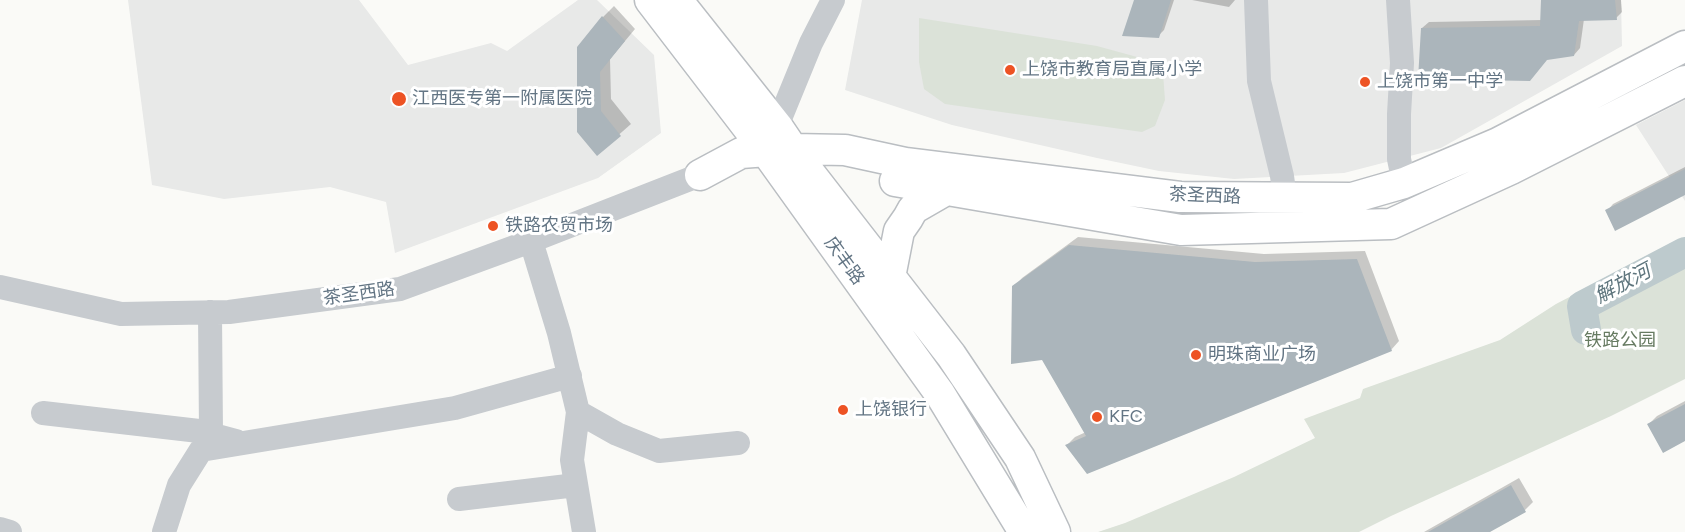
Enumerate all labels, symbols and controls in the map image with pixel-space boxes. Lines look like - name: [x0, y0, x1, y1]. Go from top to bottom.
- place label: 上饶市教育局直属小学: [1022, 59, 1202, 81]
- marker: 上饶市教育局直属小学: [1003, 63, 1017, 77]
- place label: 上饶市第一中学: [1377, 71, 1503, 93]
- marker: 上饶市第一中学: [1358, 75, 1372, 89]
- place label: 江西医专第一附属医院: [412, 88, 592, 110]
- marker: 江西医专第一附属医院: [390, 90, 408, 108]
- street label: 茶圣西路: [1169, 184, 1241, 208]
- place label: 铁路农贸市场: [505, 215, 613, 237]
- marker: 铁路农贸市场: [486, 219, 500, 233]
- street label: 庆丰路: [819, 233, 869, 289]
- water label: 解放河: [1591, 259, 1655, 309]
- street label: 茶圣西路: [322, 278, 396, 310]
- park label: 铁路公园: [1584, 330, 1656, 352]
- place label: 明珠商业广场: [1208, 344, 1316, 366]
- marker: 明珠商业广场: [1189, 348, 1203, 362]
- place label: 上饶银行: [855, 399, 927, 421]
- marker: 上饶银行: [836, 403, 850, 417]
- place label: KFC: [1109, 406, 1143, 428]
- marker: KFC: [1090, 410, 1104, 424]

